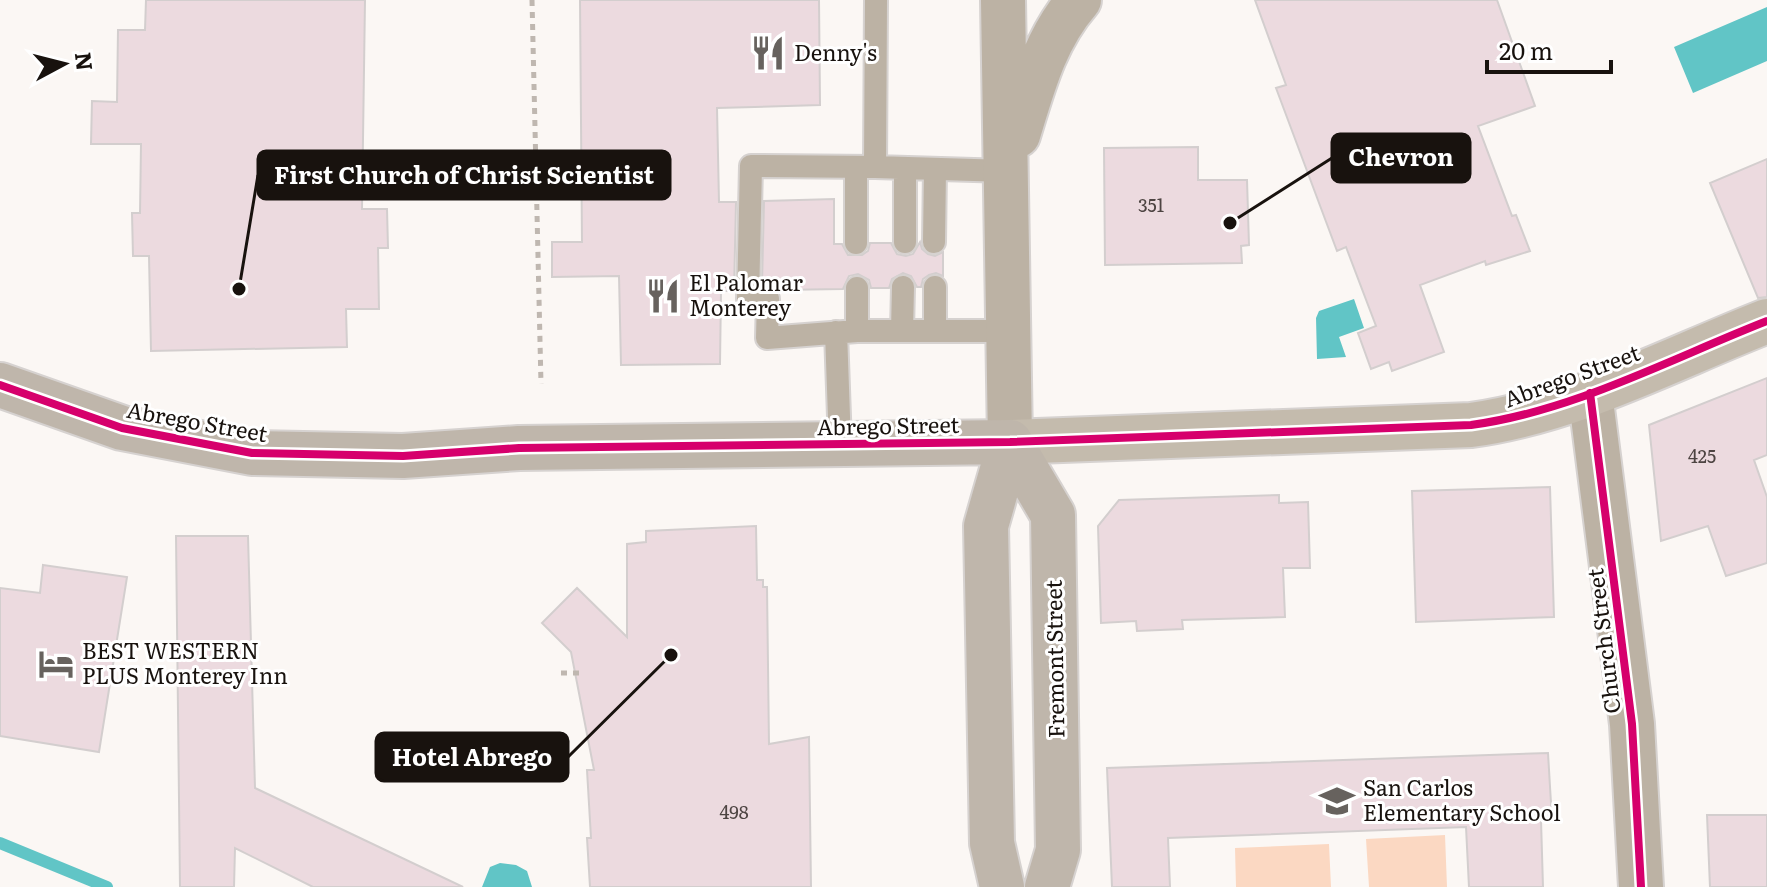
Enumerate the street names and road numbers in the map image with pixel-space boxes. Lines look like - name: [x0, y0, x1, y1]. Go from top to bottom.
- street label: Abrego Street: [1499, 335, 1644, 414]
- street label: Abrego Street: [124, 392, 270, 449]
- street label: Abrego Street: [816, 407, 960, 442]
- street label: Church Street: [1577, 567, 1628, 716]
- street label: Fremont Street: [1036, 579, 1071, 739]

